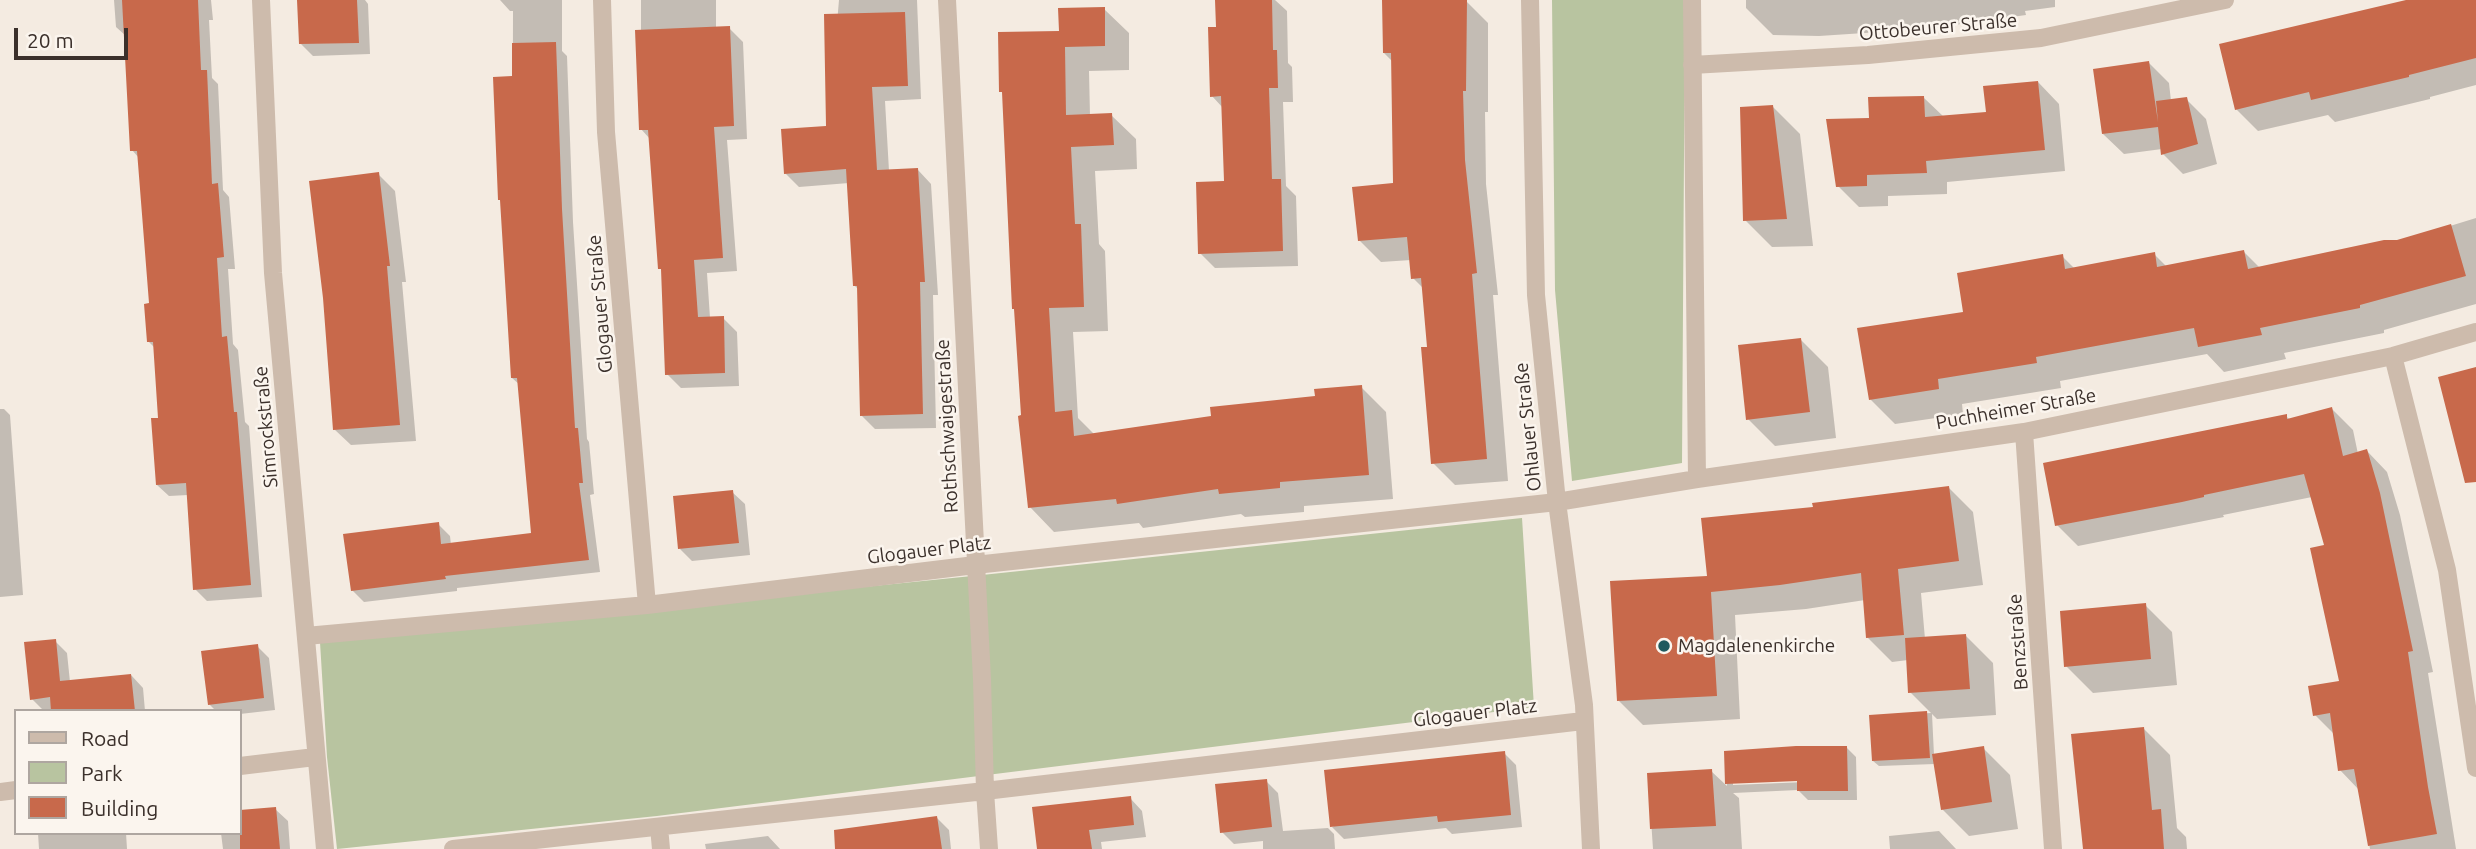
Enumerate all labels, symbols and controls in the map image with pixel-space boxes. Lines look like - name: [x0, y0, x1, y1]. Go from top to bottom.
- street label: Ottobeurer Straße: [1858, 9, 2018, 45]
- scale bar: [18, 14, 131, 58]
- text: 20 m: [27, 28, 74, 52]
- street label: Glogauer Straße: [583, 234, 617, 374]
- street label: Rothschwaigestraße: [931, 338, 963, 514]
- street label: Ohlauer Straße: [1510, 361, 1546, 493]
- street label: Simrockstraße: [249, 365, 283, 489]
- street label: Puchheimer Straße: [1934, 384, 2098, 434]
- street label: Glogauer Platz: [866, 531, 992, 569]
- street label: Benzstraße: [2003, 593, 2033, 691]
- place label: Magdalenenkirche: [1678, 635, 1835, 657]
- marker: Magdalenenkirche: [1656, 638, 1672, 654]
- street label: Glogauer Platz: [1412, 694, 1538, 732]
- legend: [14, 709, 242, 835]
- text: Road: [81, 726, 129, 750]
- text: Park: [81, 761, 123, 785]
- text: Building: [81, 796, 158, 820]

